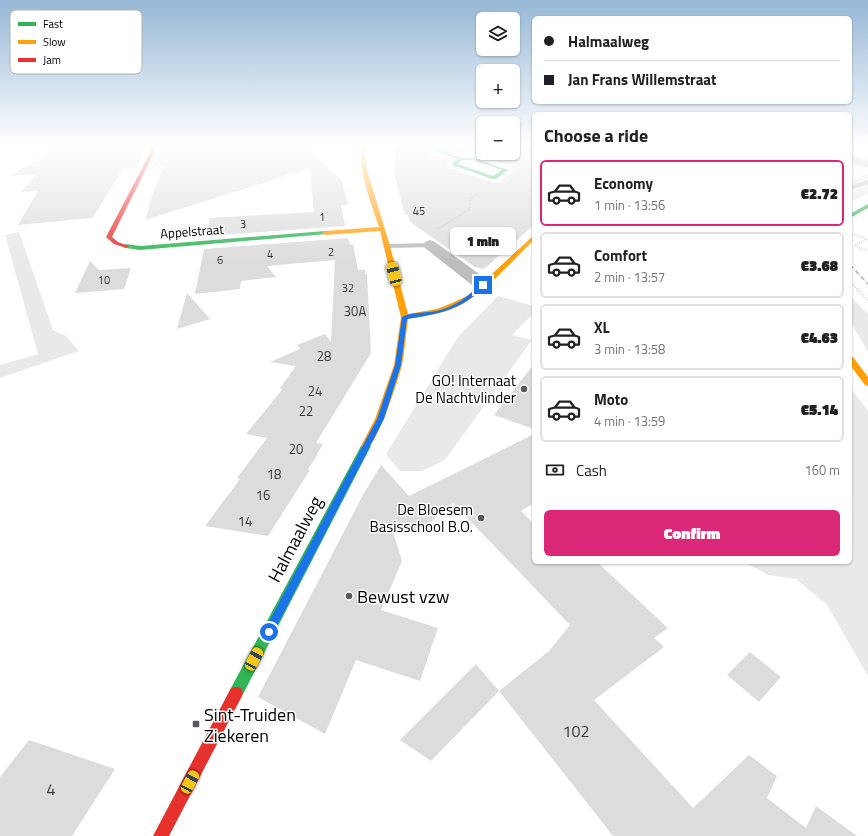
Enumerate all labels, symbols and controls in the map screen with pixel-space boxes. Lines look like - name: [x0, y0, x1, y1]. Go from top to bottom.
- legend: [10, 10, 142, 74]
- map controls: [476, 12, 520, 160]
- button: layers: [476, 12, 520, 56]
- text: Fast: [43, 16, 63, 32]
- text: Halmaalweg: [568, 30, 649, 53]
- text: Slow: [43, 34, 66, 50]
- text: Jam: [43, 52, 61, 68]
- button: +: [476, 64, 520, 108]
- text: Jan Frans Willemstraat: [568, 68, 717, 91]
- button: −: [476, 116, 520, 160]
- text: Choose a ride: [544, 122, 648, 149]
- text: Economy: [594, 172, 653, 195]
- icon: car: [546, 175, 582, 211]
- text: €2.72: [801, 182, 838, 205]
- text: 1 min · 13:56: [594, 195, 665, 215]
- house number: 45: [413, 203, 425, 219]
- house number: 1: [319, 209, 325, 225]
- house number: 3: [240, 216, 246, 232]
- street label: Appelstraat: [160, 219, 225, 243]
- callout: 1 min: [450, 227, 516, 255]
- text: 1 min: [467, 231, 499, 251]
- house number: 2: [328, 244, 334, 260]
- text: Comfort: [594, 244, 647, 267]
- house number: 4: [267, 246, 273, 262]
- icon: car: [546, 247, 582, 283]
- house number: 6: [217, 252, 223, 268]
- text: €3.68: [801, 254, 838, 277]
- car: [385, 261, 403, 287]
- text: 2 min · 13:57: [594, 267, 665, 287]
- house number: 10: [98, 272, 110, 288]
- route end: [474, 276, 492, 294]
- house number: 32: [342, 280, 354, 296]
- house number: 30A: [344, 301, 366, 321]
- text: XL: [594, 316, 610, 339]
- icon: car: [546, 319, 582, 355]
- text: €4.63: [801, 326, 838, 349]
- text: 3 min · 13:58: [594, 339, 665, 359]
- house number: 28: [317, 346, 331, 366]
- place label: GO! Internaat De Nachtvlinder: [415, 369, 517, 409]
- house number: 24: [308, 381, 322, 401]
- marker: GO! Internaat De Nachtvlinder: [519, 384, 529, 394]
- text: Moto: [594, 388, 628, 411]
- icon: car: [546, 391, 582, 427]
- text: €5.14: [801, 398, 838, 421]
- house number: 22: [299, 401, 313, 421]
- text: 4 min · 13:59: [594, 411, 665, 431]
- house number: 20: [289, 439, 303, 459]
- icon: cash: [544, 459, 566, 481]
- text: Cash: [576, 459, 607, 482]
- text: 160 m: [804, 460, 840, 480]
- house number: 18: [267, 464, 281, 484]
- house number: 16: [256, 485, 270, 505]
- street label: Halmaalweg: [261, 491, 329, 587]
- place label: De Bloesem Basisschool B.O.: [370, 498, 473, 538]
- button: Confirm: [544, 510, 840, 556]
- house number: 14: [238, 511, 252, 531]
- marker: De Bloesem Basisschool B.O.: [476, 513, 486, 523]
- place label: Bewust vzw: [357, 583, 450, 610]
- marker: Bewust vzw: [344, 591, 354, 601]
- route start: [260, 623, 278, 641]
- car: [243, 646, 265, 672]
- place label: Sint-Truiden Ziekeren: [204, 701, 296, 749]
- marker: Sint-Truiden Ziekeren: [191, 719, 201, 729]
- house number: 102: [563, 719, 589, 743]
- car: [179, 769, 201, 795]
- house number: 4: [47, 777, 56, 801]

